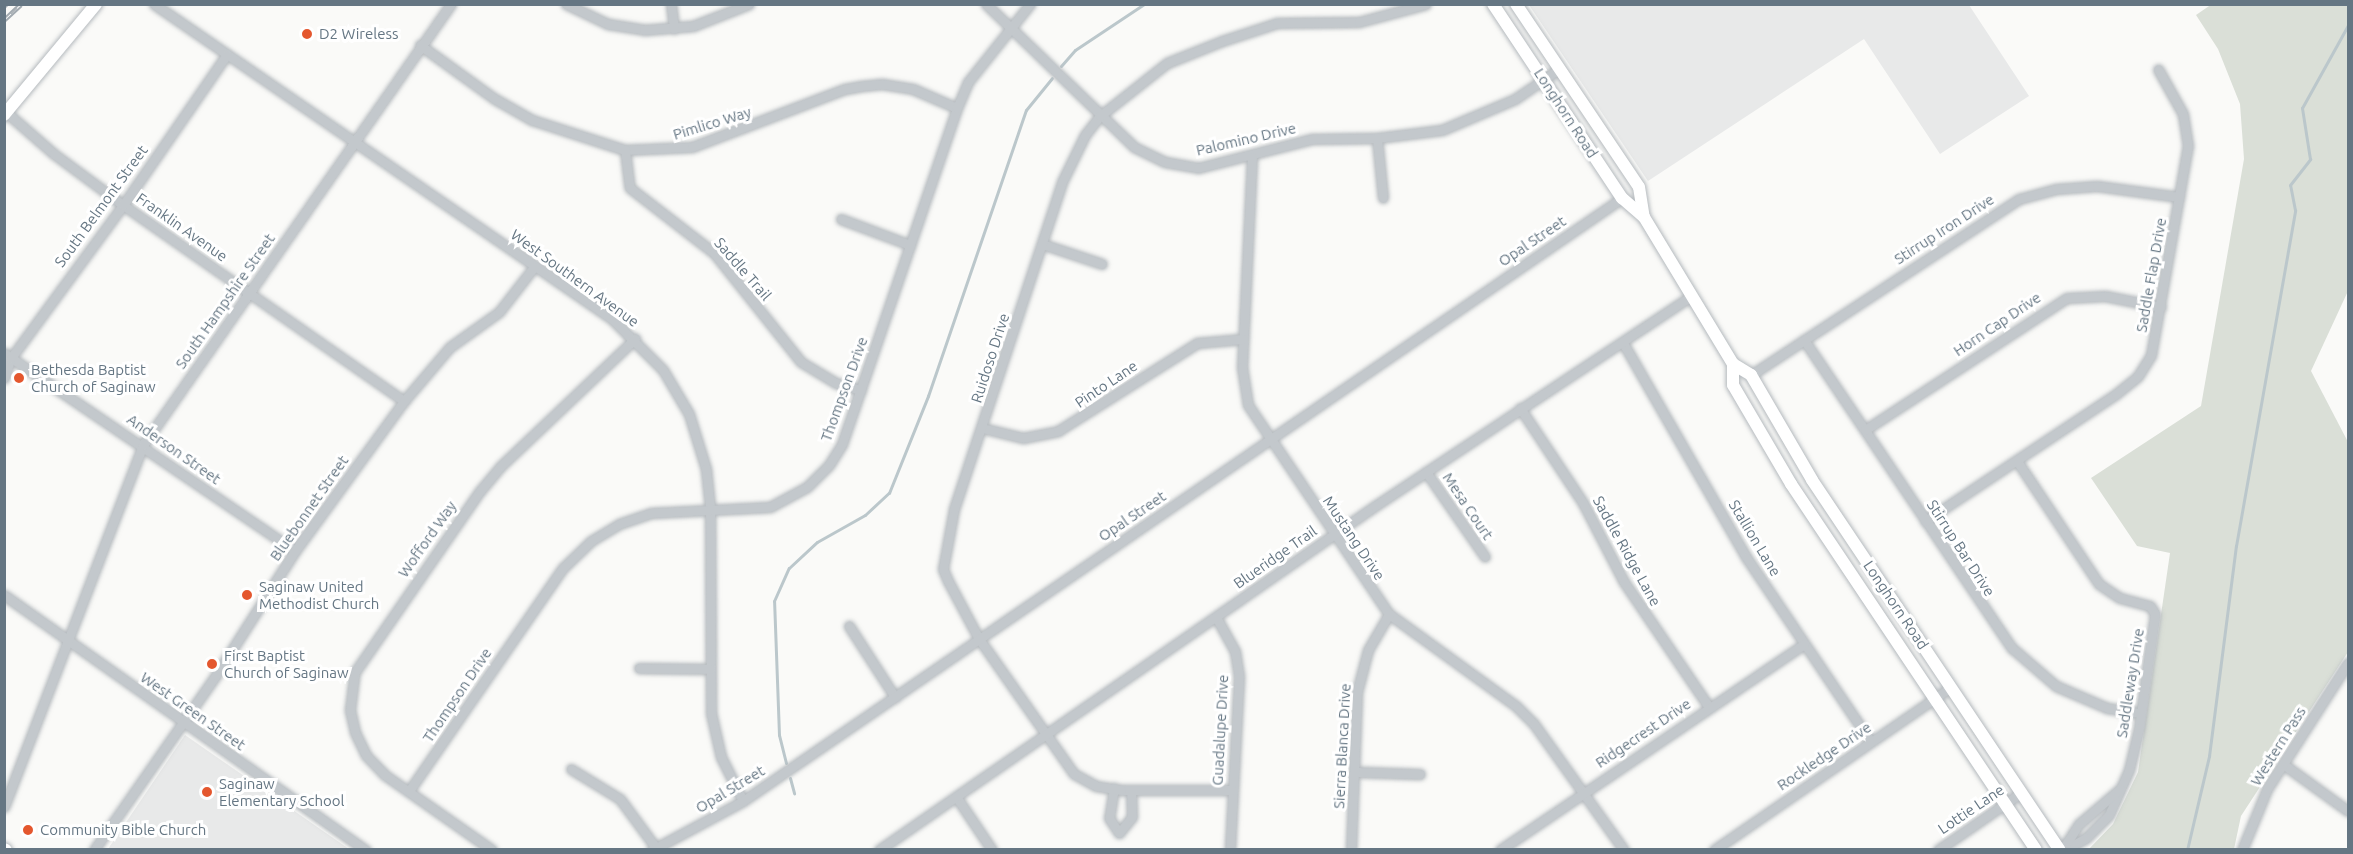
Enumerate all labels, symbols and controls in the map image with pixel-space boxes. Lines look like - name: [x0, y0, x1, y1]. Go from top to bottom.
- place label: D2 Wireless: [319, 25, 398, 43]
- marker: D2 Wireless: [300, 27, 314, 41]
- street label: Longhorn Road: [1530, 65, 1602, 161]
- street label: Pimlico Way: [671, 103, 753, 143]
- street label: Palomino Drive: [1194, 119, 1298, 159]
- street label: South Belmont Street: [51, 142, 151, 270]
- street label: Franklin Avenue: [133, 189, 231, 265]
- street label: Stirrup Iron Drive: [1891, 190, 1997, 268]
- street label: Opal Street: [1495, 212, 1569, 270]
- street label: Saddle Flap Drive: [2132, 216, 2170, 334]
- street label: West Southern Avenue: [507, 225, 643, 331]
- street label: South Hampshire Street: [171, 230, 279, 372]
- street label: Saddle Trail: [711, 234, 775, 304]
- street label: Horn Cap Drive: [1950, 288, 2044, 360]
- street label: Ruidoso Drive: [967, 311, 1013, 405]
- street label: Thompson Drive: [817, 334, 871, 444]
- street label: Pinto Lane: [1071, 357, 1141, 411]
- place label: Bethesda Baptist Church of Saginaw: [31, 360, 156, 395]
- marker: Bethesda Baptist Church of Saginaw: [12, 371, 26, 385]
- street label: Anderson Street: [124, 410, 224, 488]
- street label: Bluebonnet Street: [266, 452, 352, 564]
- street label: Mesa Court: [1439, 469, 1497, 543]
- street label: Opal Street: [1095, 487, 1169, 545]
- street label: Mustang Drive: [1319, 492, 1389, 584]
- street label: Saddle Ridge Lane: [1589, 493, 1665, 609]
- street label: Stirrup Bar Drive: [1923, 496, 1999, 600]
- street label: Wofford Way: [394, 497, 460, 581]
- street label: Stallion Lane: [1725, 497, 1785, 579]
- street label: Blueridge Trail: [1230, 522, 1320, 592]
- street label: Longhorn Road: [1860, 557, 1932, 653]
- place label: Saginaw United Methodist Church: [259, 577, 379, 612]
- marker: Saginaw United Methodist Church: [240, 588, 254, 602]
- street label: Saddleway Drive: [2112, 627, 2148, 739]
- street label: Thompson Drive: [419, 644, 495, 746]
- place label: First Baptist Church of Saginaw: [224, 646, 349, 681]
- marker: First Baptist Church of Saginaw: [205, 657, 219, 671]
- street label: West Green Street: [137, 668, 249, 754]
- street label: Guadalupe Drive: [1208, 674, 1232, 786]
- street label: Sierra Blanca Drive: [1330, 683, 1354, 809]
- street label: Ridgecrest Drive: [1592, 695, 1694, 771]
- street label: Western Pass: [2247, 703, 2309, 789]
- street label: Rockledge Drive: [1774, 718, 1874, 794]
- street label: Opal Street: [692, 761, 768, 817]
- place label: Saginaw Elementary School: [219, 774, 345, 809]
- street label: Lottie Lane: [1935, 780, 2007, 838]
- marker: Saginaw Elementary School: [200, 785, 214, 799]
- place label: Community Bible Church: [40, 821, 206, 839]
- marker: Community Bible Church: [21, 823, 35, 837]

